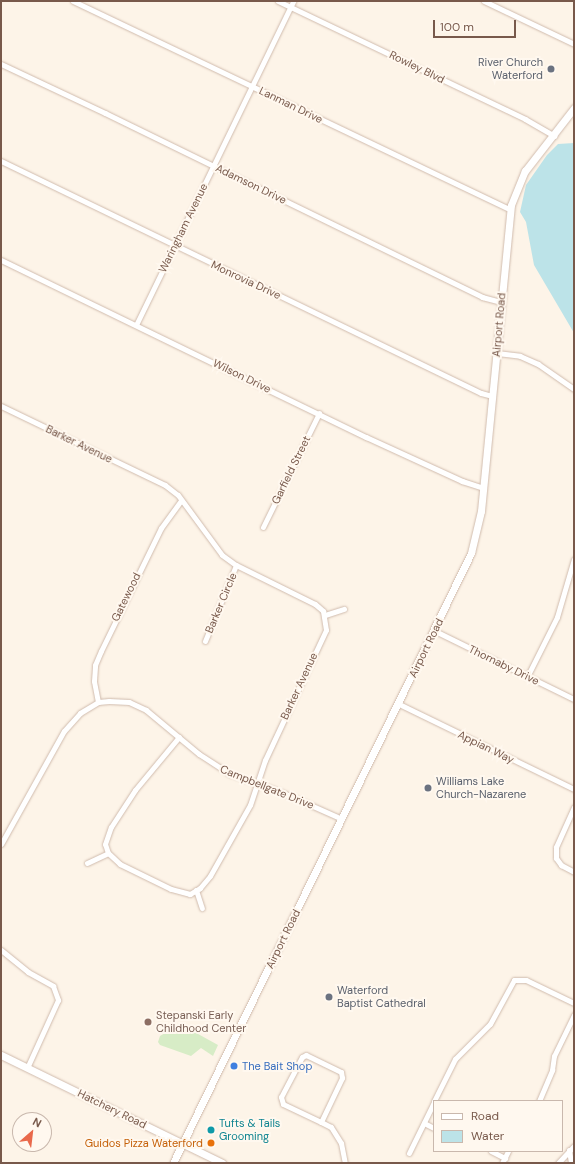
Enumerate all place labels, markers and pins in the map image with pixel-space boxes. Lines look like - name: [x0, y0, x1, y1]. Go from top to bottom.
- place label: River Church Waterford: [478, 56, 543, 82]
- marker: River Church Waterford: [546, 64, 556, 74]
- place label: Williams Lake Church-Nazarene: [436, 775, 526, 801]
- marker: Williams Lake Church-Nazarene: [423, 783, 433, 793]
- place label: Waterford Baptist Cathedral: [337, 984, 426, 1010]
- marker: Waterford Baptist Cathedral: [324, 992, 334, 1002]
- place label: Stepanski Early Childhood Center: [156, 1009, 246, 1035]
- marker: Stepanski Early Childhood Center: [143, 1017, 153, 1027]
- place label: The Bait Shop: [242, 1059, 312, 1073]
- marker: The Bait Shop: [229, 1061, 239, 1071]
- place label: Tufts & Tails Grooming: [219, 1117, 280, 1143]
- marker: Tufts & Tails Grooming: [206, 1125, 216, 1135]
- place label: Guidos Pizza Waterford: [85, 1136, 203, 1150]
- marker: Guidos Pizza Waterford: [206, 1138, 216, 1148]

